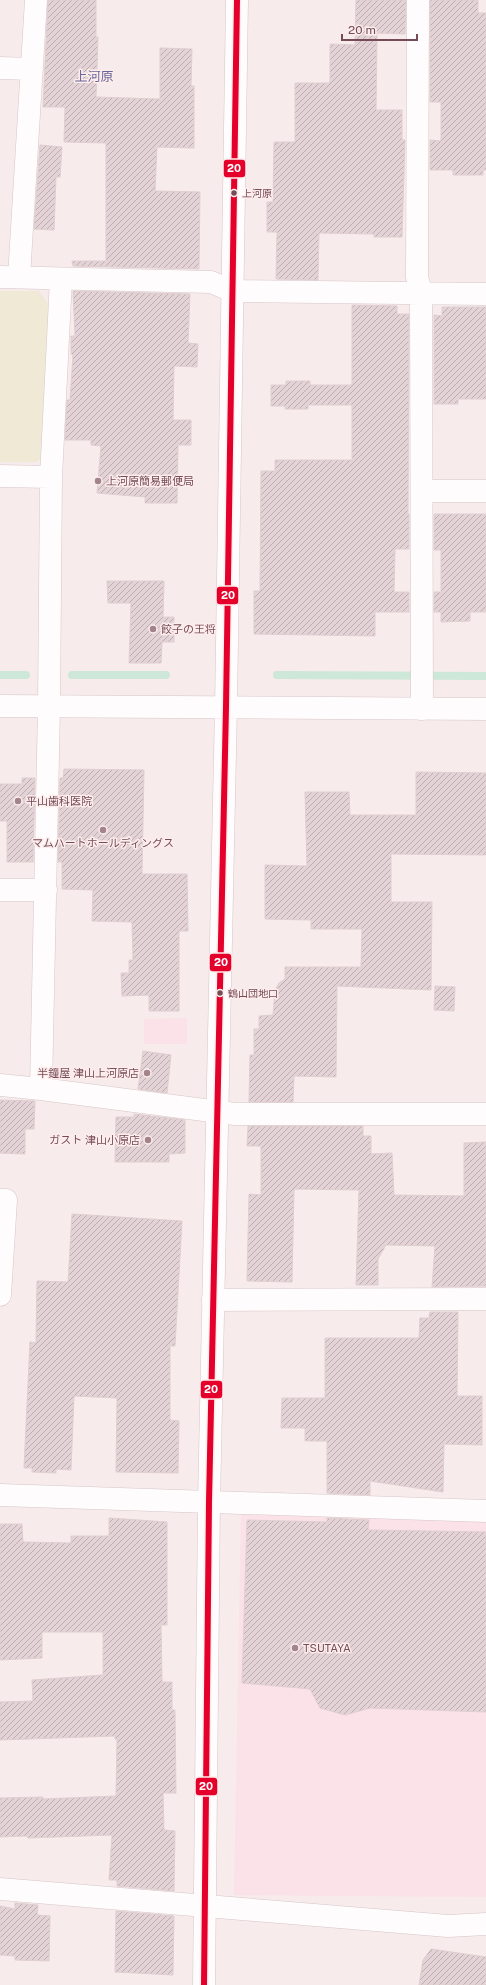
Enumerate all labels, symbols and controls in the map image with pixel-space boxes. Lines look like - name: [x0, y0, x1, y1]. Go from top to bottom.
- scale bar: [342, 16, 417, 42]
- text: 20 m: [348, 23, 376, 37]
- district label: 上河原: [74, 69, 114, 84]
- line badge: 20: [223, 159, 246, 178]
- text: 20: [227, 162, 241, 174]
- place label: 上河原: [242, 187, 272, 199]
- marker: 上河原: [229, 188, 239, 198]
- place label: 上河原簡易郵便局: [106, 475, 194, 487]
- marker: 上河原簡易郵便局: [93, 476, 103, 486]
- line badge: 20: [216, 586, 239, 605]
- text: 20: [221, 589, 235, 601]
- place label: 餃子の王将: [161, 623, 216, 635]
- marker: 餃子の王将: [148, 624, 158, 634]
- place label: 平山歯科医院: [26, 795, 92, 807]
- marker: 平山歯科医院: [13, 796, 23, 806]
- marker: マムハートホールディングス: [98, 825, 108, 835]
- place label: マムハートホールディングス: [32, 837, 174, 849]
- line badge: 20: [209, 953, 232, 972]
- text: 20: [214, 956, 228, 968]
- place label: 鶴山団地口: [228, 987, 278, 999]
- marker: 鶴山団地口: [215, 988, 225, 998]
- place label: 半鐘屋 津山上河原店: [37, 1067, 139, 1079]
- marker: 半鐘屋 津山上河原店: [142, 1068, 152, 1078]
- place label: ガスト 津山小原店: [49, 1134, 140, 1146]
- marker: ガスト 津山小原店: [143, 1135, 153, 1145]
- line badge: 20: [200, 1380, 223, 1399]
- text: 20: [204, 1383, 218, 1395]
- place label: TSUTAYA: [303, 1642, 351, 1654]
- marker: TSUTAYA: [290, 1643, 300, 1653]
- line badge: 20: [195, 1777, 218, 1796]
- text: 20: [199, 1780, 213, 1792]

